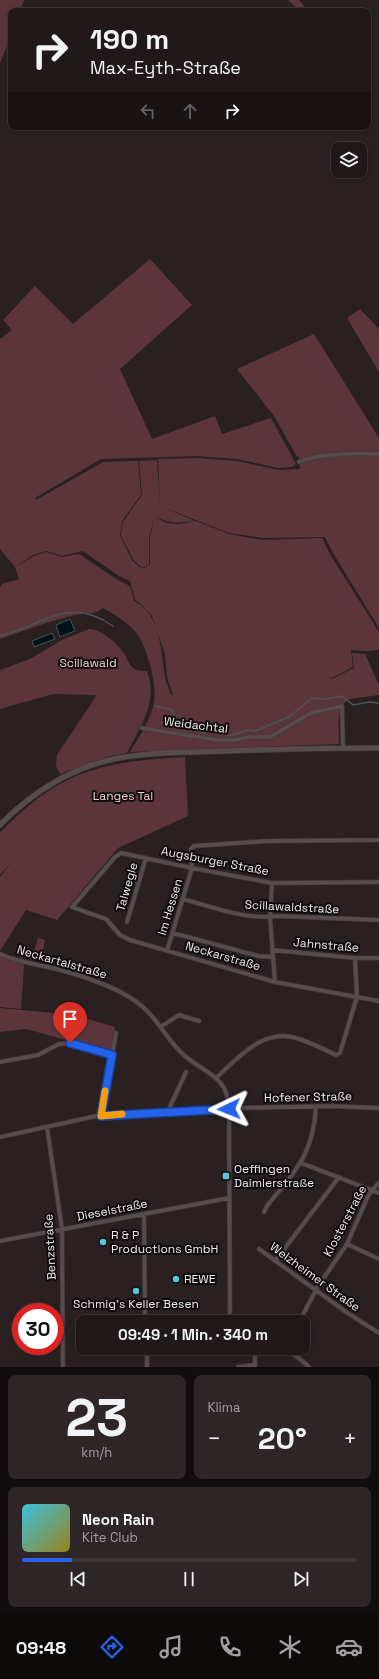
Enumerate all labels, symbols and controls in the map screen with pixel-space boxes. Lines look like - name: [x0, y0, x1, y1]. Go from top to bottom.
- text: 190 m: [90, 21, 169, 57]
- icon: right: [24, 24, 76, 76]
- text: Max-Eyth-Straße: [90, 56, 241, 79]
- icon: left: [137, 100, 159, 122]
- icon: ahead: [179, 100, 201, 122]
- icon: right: [221, 100, 243, 122]
- map controls: [331, 142, 367, 178]
- button: layers: [331, 142, 367, 178]
- park label: Scillawald: [59, 655, 117, 671]
- street label: Weidachtal: [163, 713, 229, 737]
- park label: Langes Tal: [93, 788, 153, 804]
- street label: Augsburger Straße: [160, 843, 270, 879]
- street label: Talwegle: [112, 861, 142, 913]
- street label: Im Hessen: [154, 877, 186, 937]
- street label: Scillawaldstraße: [244, 897, 340, 917]
- street label: Jahnstraße: [292, 934, 360, 956]
- street label: Neckarstraße: [184, 938, 262, 974]
- street label: Neckartalstraße: [15, 942, 109, 982]
- pin: [53, 1002, 87, 1043]
- icon: arrive: [59, 1008, 81, 1030]
- position arrow: [208, 1088, 250, 1130]
- street label: Hofener Straße: [264, 1088, 352, 1106]
- place label: Oeffingen Daimlerstraße: [234, 1161, 314, 1191]
- marker: Oeffingen Daimlerstraße: [221, 1171, 231, 1181]
- street label: Klosterstraße: [320, 1183, 370, 1259]
- street label: Dieselstraße: [75, 1195, 149, 1225]
- street label: Benzstraße: [40, 1214, 60, 1280]
- place label: R & P Productions GmbH: [111, 1227, 218, 1257]
- marker: R & P Productions GmbH: [98, 1237, 108, 1247]
- street label: Welzheimer Straße: [267, 1239, 363, 1315]
- place label: REWE: [184, 1271, 216, 1287]
- marker: REWE: [171, 1274, 181, 1284]
- marker: Schmig's Keller Besen: [131, 1286, 141, 1296]
- place label: Schmig's Keller Besen: [73, 1296, 199, 1312]
- speed limit sign: 30: [12, 1303, 64, 1355]
- text: 09:49 · 1 Min. · 340 m: [118, 1325, 268, 1344]
- text: 23: [65, 1385, 128, 1451]
- text: Klima: [208, 1399, 240, 1416]
- text: 20°: [258, 1419, 307, 1458]
- text: −: [208, 1424, 221, 1452]
- text: +: [343, 1424, 357, 1452]
- text: km/h: [81, 1444, 112, 1461]
- text: Neon Rain: [82, 1510, 154, 1529]
- text: Kite Club: [82, 1529, 138, 1546]
- icon: previous: [67, 1568, 89, 1590]
- icon: pause: [178, 1568, 200, 1590]
- icon: next: [290, 1568, 312, 1590]
- icon: directions: [98, 1633, 126, 1661]
- icon: music: [157, 1633, 185, 1661]
- icon: phone: [216, 1633, 244, 1661]
- icon: climate: [276, 1633, 304, 1661]
- icon: car: [335, 1633, 363, 1661]
- text: 09:48: [16, 1636, 66, 1659]

